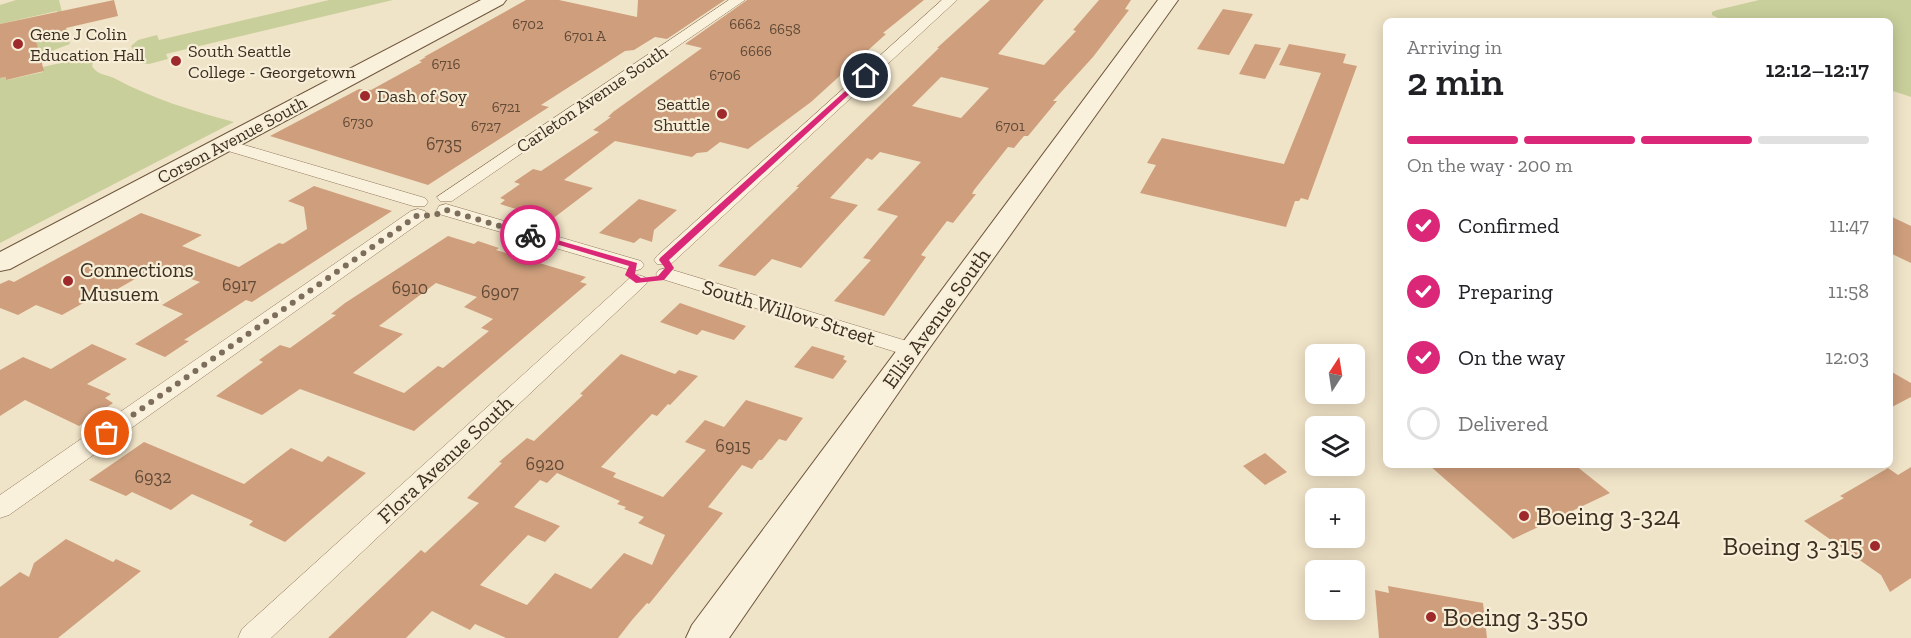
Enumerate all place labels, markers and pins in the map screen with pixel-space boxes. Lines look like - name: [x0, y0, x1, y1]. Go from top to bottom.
- place label: Gene J Colin Education Hall: [30, 23, 145, 66]
- marker: Gene J Colin Education Hall: [11, 37, 25, 51]
- place label: South Seattle College - Georgetown: [188, 40, 356, 83]
- pin: [840, 50, 891, 101]
- marker: South Seattle College - Georgetown: [169, 54, 183, 68]
- place label: Dash of Soy: [377, 85, 468, 107]
- marker: Dash of Soy: [358, 89, 372, 103]
- place label: Seattle Shuttle: [654, 93, 710, 136]
- marker: Seattle Shuttle: [715, 107, 729, 121]
- place label: Connections Musuem: [80, 257, 194, 306]
- marker: Connections Musuem: [61, 274, 75, 288]
- pin: [81, 407, 132, 458]
- place label: Boeing 3-324: [1536, 500, 1681, 532]
- marker: Boeing 3-324: [1517, 509, 1531, 523]
- place label: Boeing 3-315: [1723, 530, 1863, 562]
- marker: Boeing 3-315: [1868, 539, 1882, 553]
- place label: Boeing 3-350: [1443, 601, 1588, 633]
- marker: Boeing 3-350: [1424, 610, 1438, 624]

